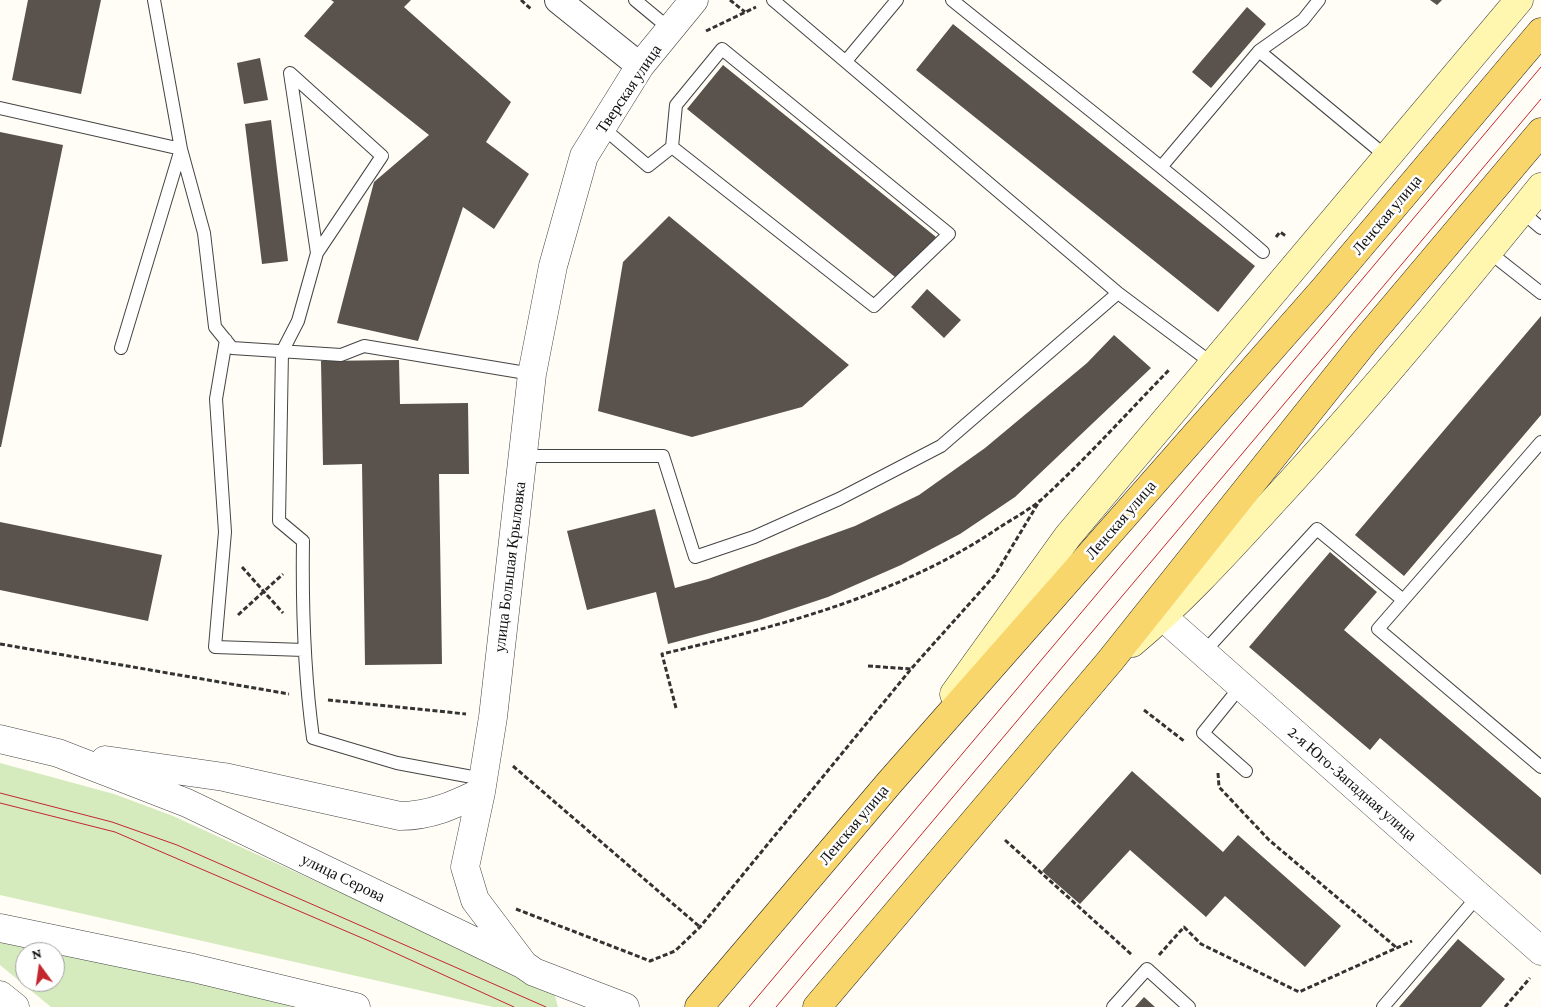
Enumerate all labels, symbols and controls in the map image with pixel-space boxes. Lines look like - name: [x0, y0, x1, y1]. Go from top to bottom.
- street label: Тверская улица: [592, 41, 666, 137]
- street label: Ленская улица: [1348, 171, 1426, 259]
- street label: Ленская улица: [1082, 477, 1160, 563]
- street label: улица Большая Крыловка: [490, 480, 530, 654]
- street label: 2-я Юго-Западная улица: [1284, 723, 1420, 845]
- street label: Ленская улица: [815, 781, 893, 869]
- street label: улица Серова: [298, 849, 388, 907]
- north arrow: [15, 942, 65, 992]
- text: N: [30, 945, 43, 962]

